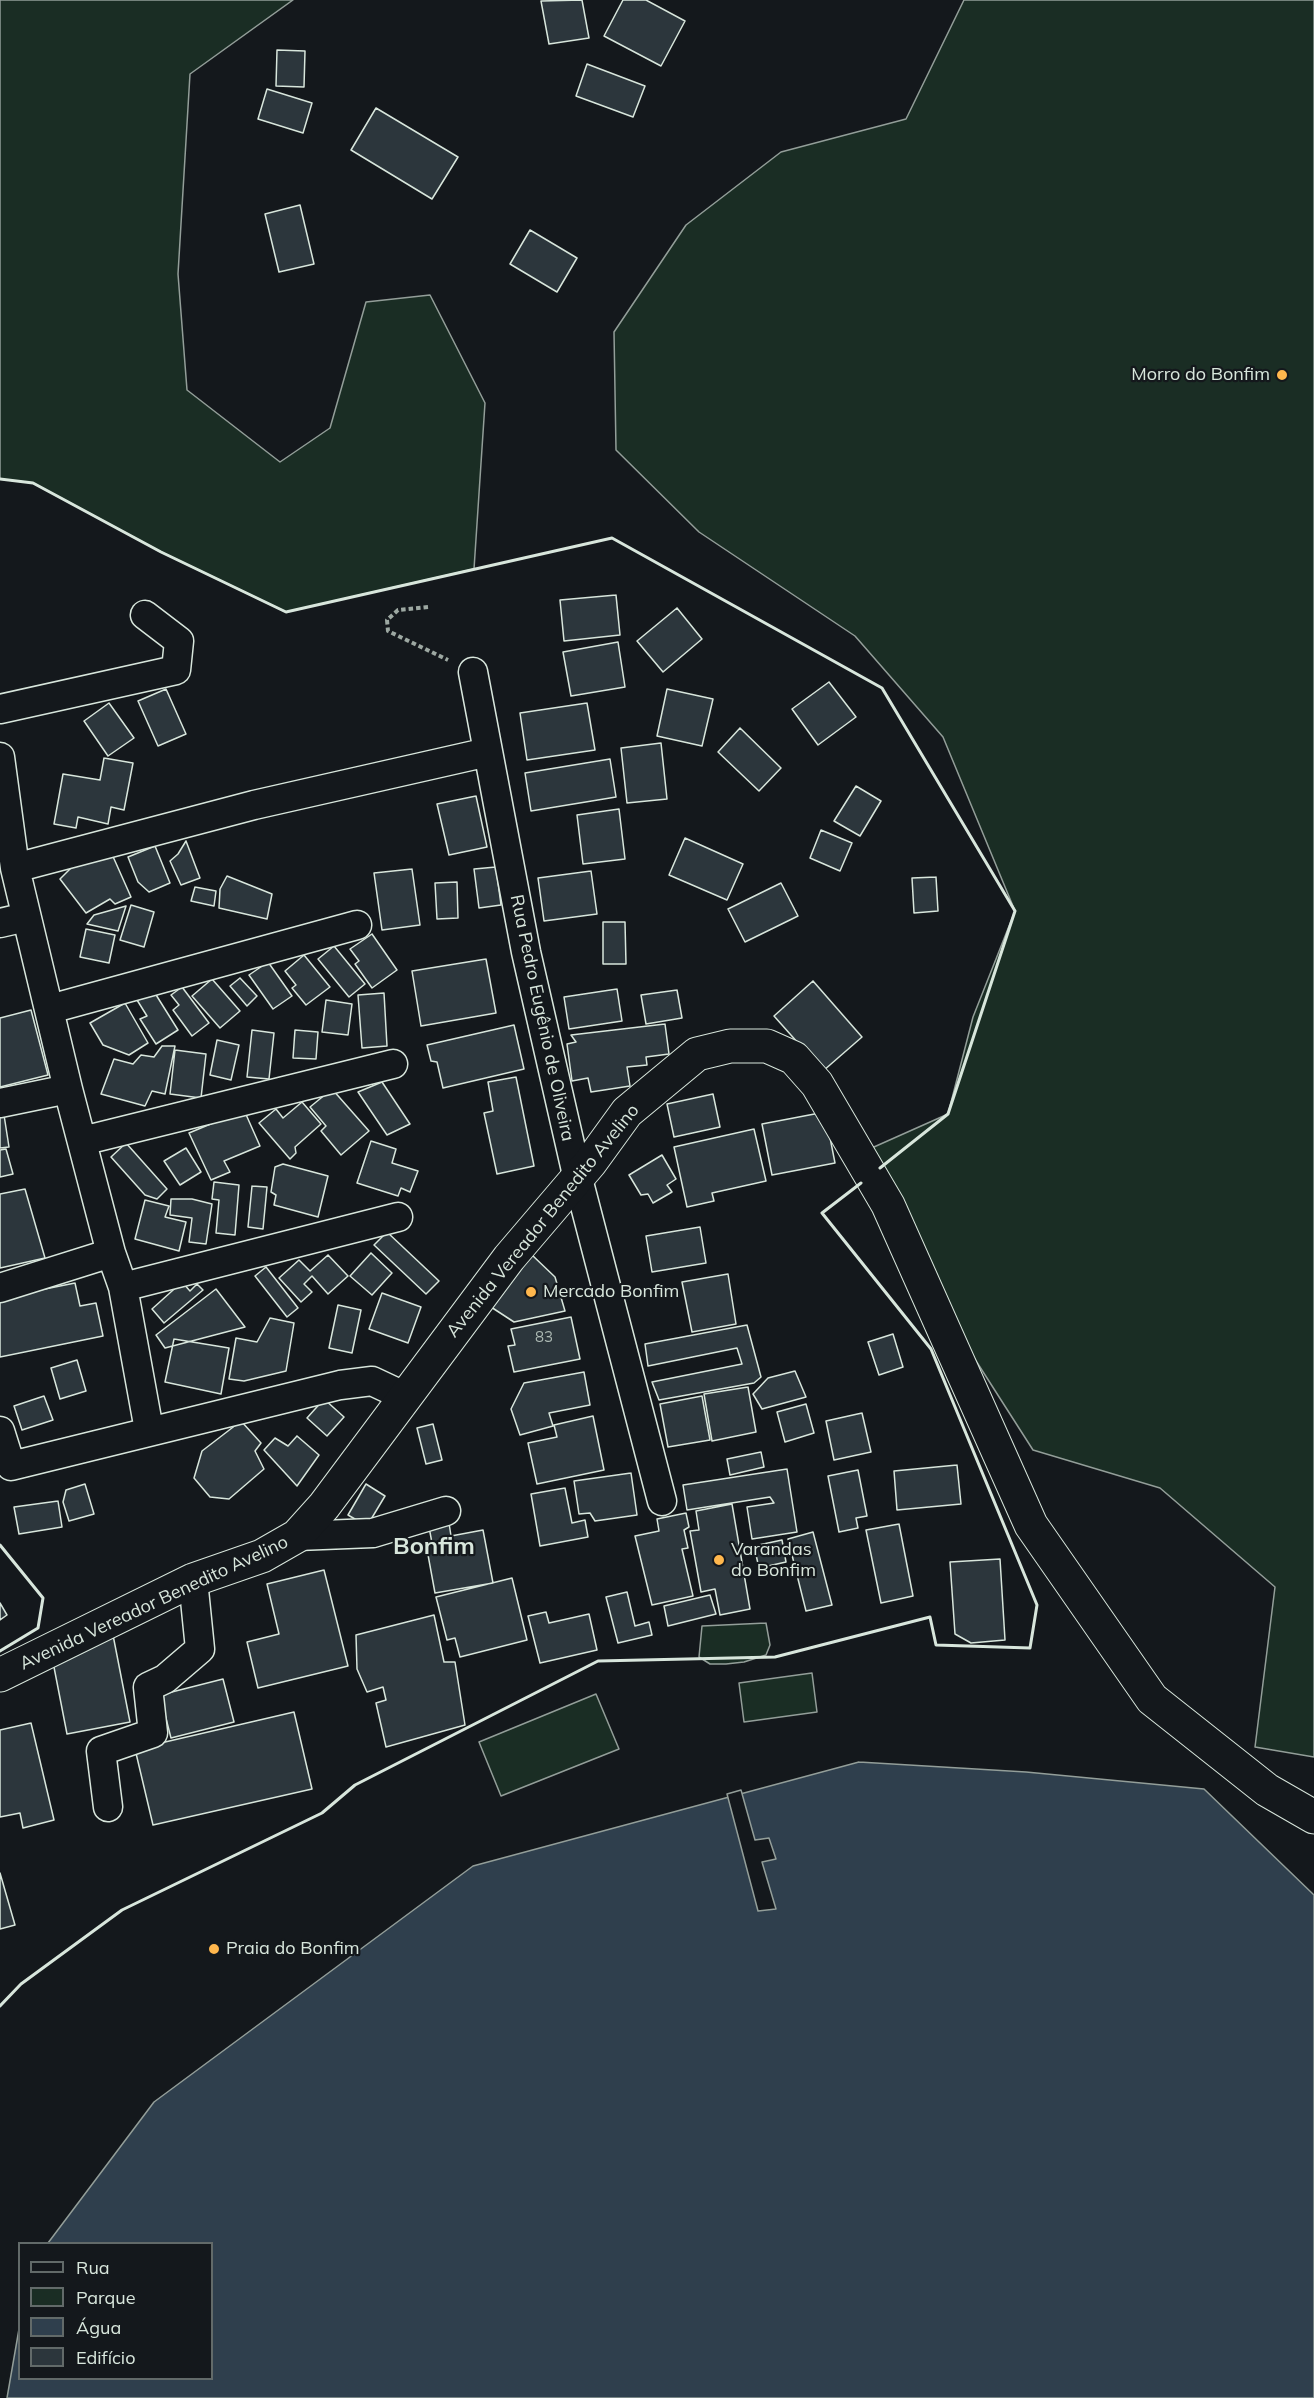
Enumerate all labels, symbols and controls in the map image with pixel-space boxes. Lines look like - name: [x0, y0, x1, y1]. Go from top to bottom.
- place label: Morro do Bonfim: [1131, 364, 1270, 386]
- marker: Morro do Bonfim: [1275, 368, 1289, 382]
- street label: Rua Pedro Eugênio de Oliveira: [505, 893, 579, 1143]
- street label: Avenida Vereador Benedito Avelino: [442, 1100, 644, 1342]
- place label: Mercado Bonfim: [543, 1281, 679, 1303]
- marker: Mercado Bonfim: [524, 1285, 538, 1299]
- house number: 83: [535, 1328, 553, 1346]
- street label: Avenida Vereador Benedito Avelino: [16, 1531, 292, 1675]
- district label: Bonfim: [393, 1533, 475, 1561]
- place label: Varandas do Bonfim: [731, 1539, 816, 1582]
- marker: Varandas do Bonfim: [712, 1553, 726, 1567]
- place label: Praia do Bonfim: [226, 1938, 360, 1960]
- marker: Praia do Bonfim: [207, 1942, 221, 1956]
- legend: [18, 2242, 213, 2380]
- text: Rua: [76, 2256, 110, 2279]
- text: Parque: [76, 2286, 135, 2309]
- text: Água: [76, 2316, 121, 2339]
- text: Edifício: [76, 2346, 135, 2369]

